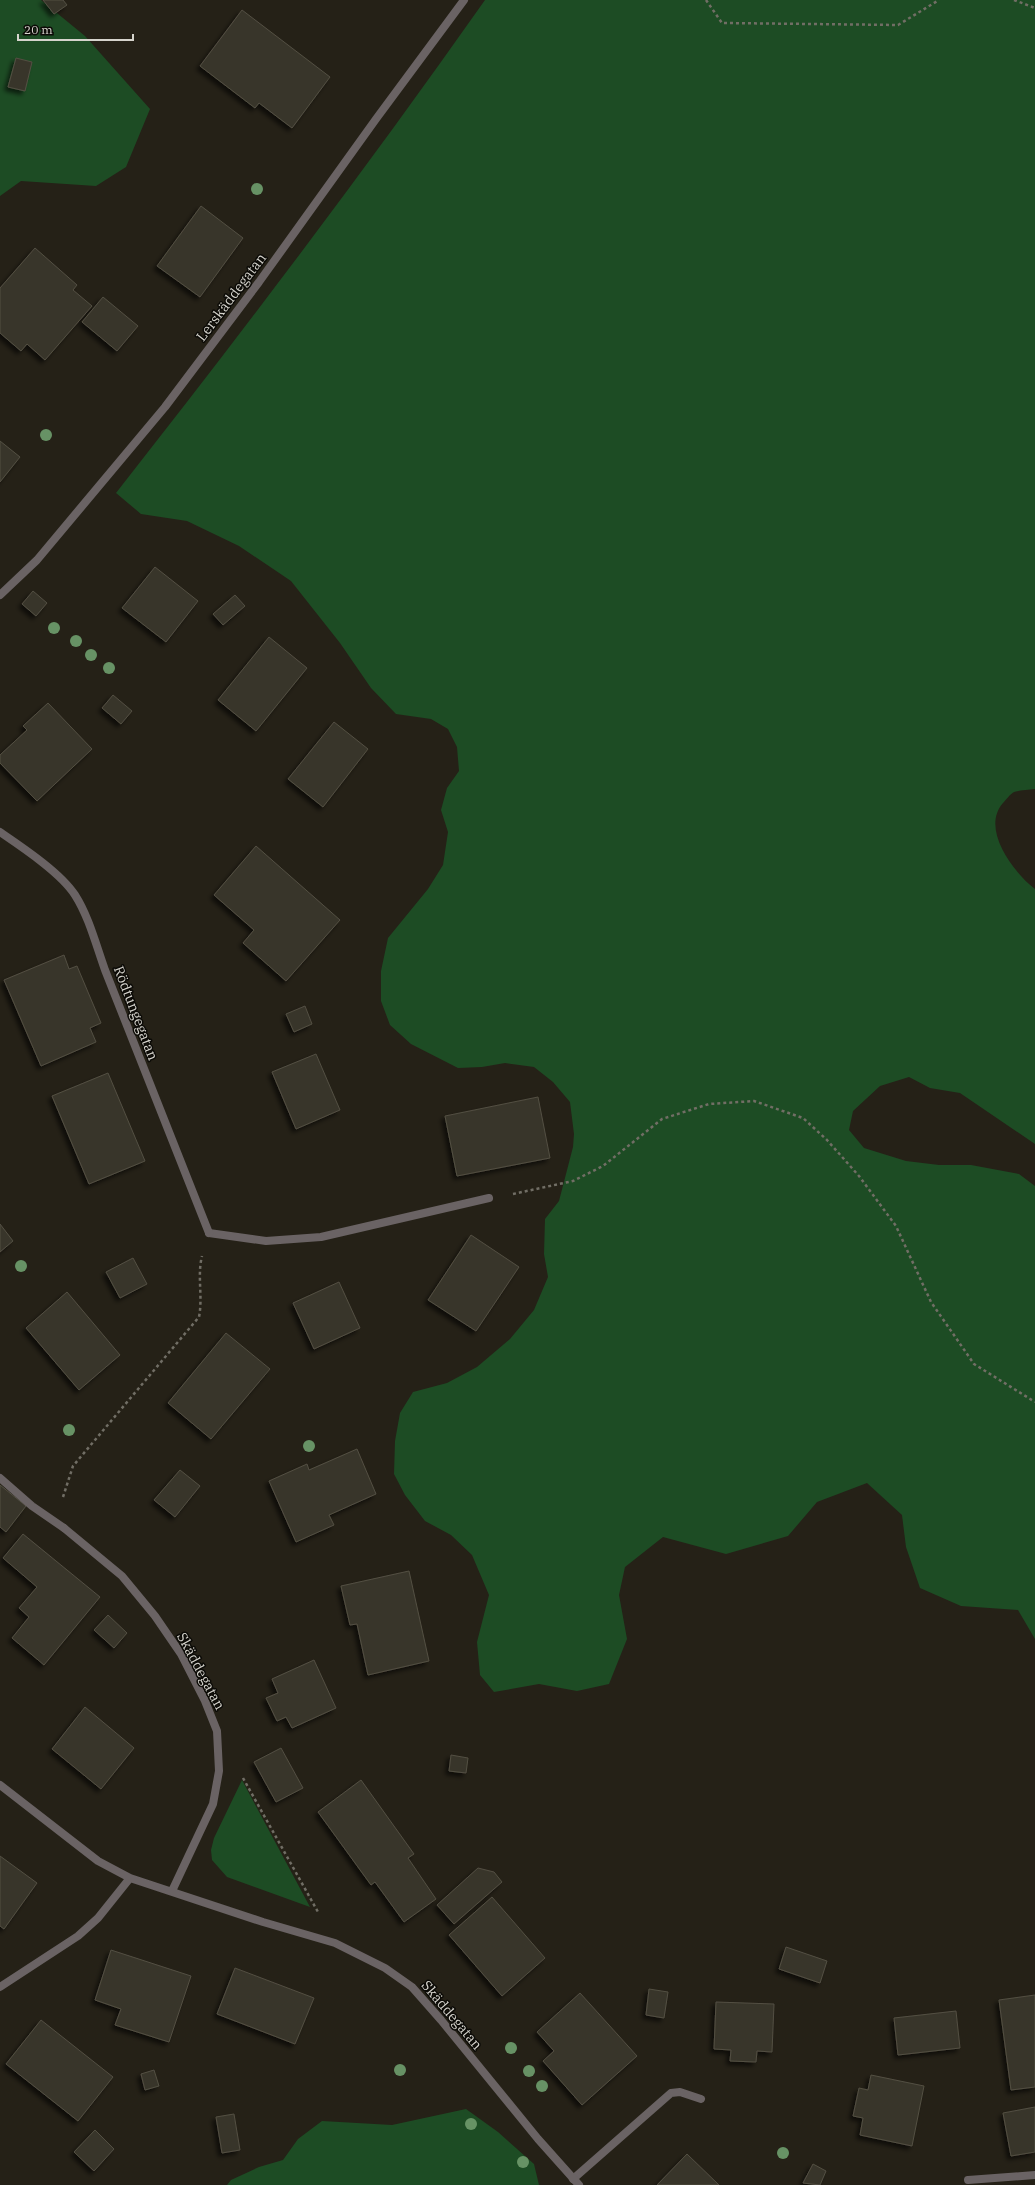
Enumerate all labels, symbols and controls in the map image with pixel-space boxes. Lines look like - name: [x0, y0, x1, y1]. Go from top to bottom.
- scale bar: [18, 16, 133, 42]
- text: 20 m: [24, 22, 53, 37]
- street label: Lerskäddegatan: [192, 249, 270, 345]
- street label: Rödtungegatan: [110, 963, 162, 1063]
- street label: Skäddegatan: [173, 1629, 229, 1713]
- street label: Skäddegatan: [418, 1977, 486, 2053]

